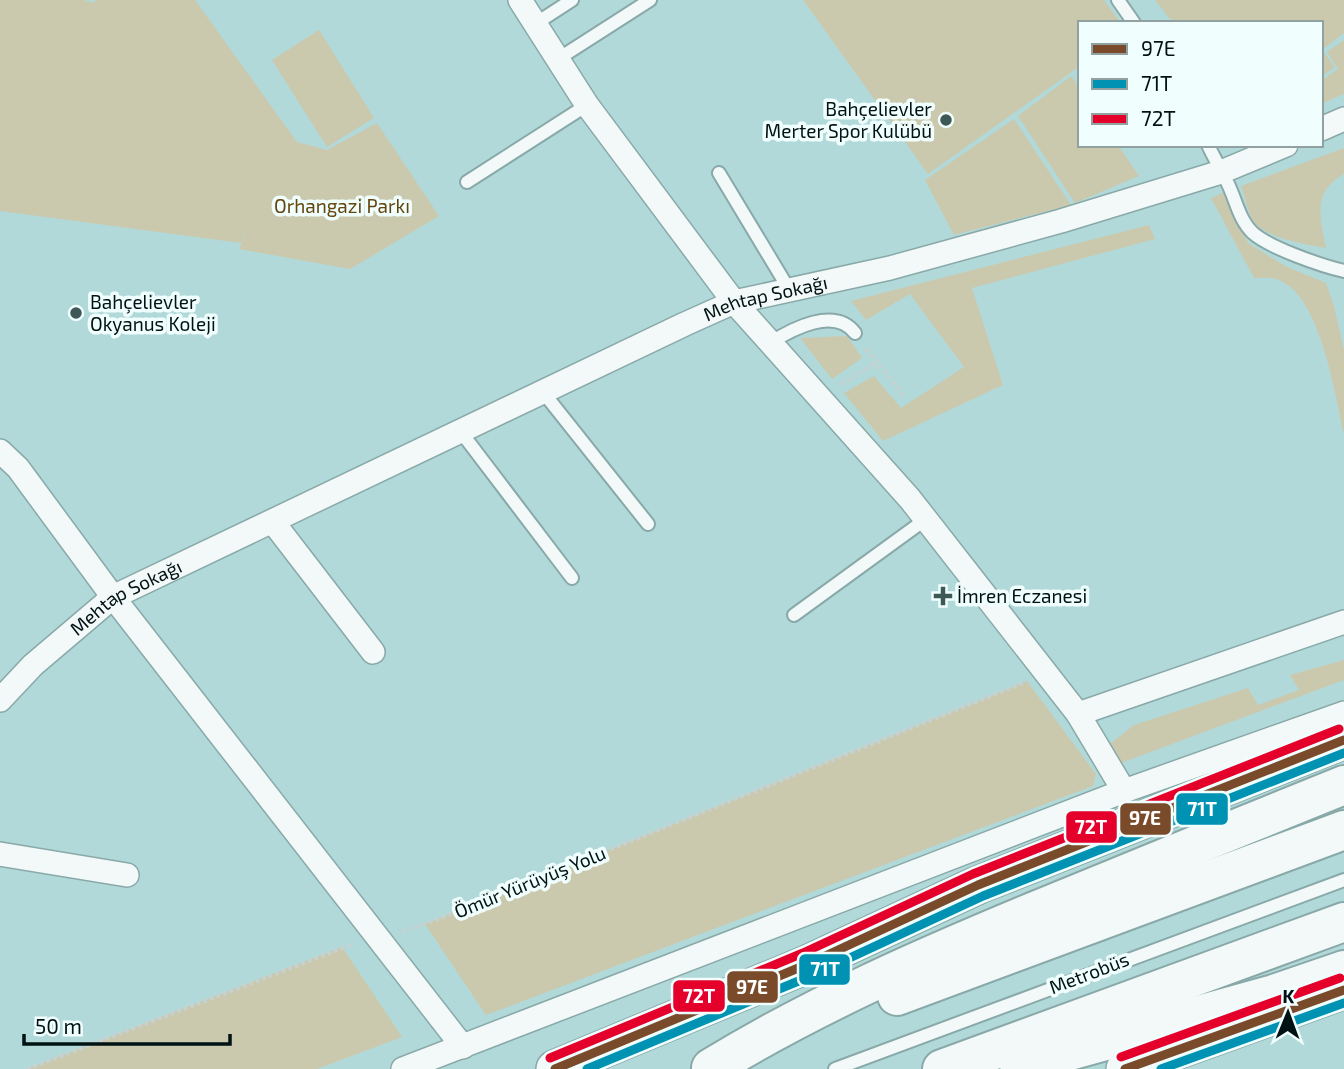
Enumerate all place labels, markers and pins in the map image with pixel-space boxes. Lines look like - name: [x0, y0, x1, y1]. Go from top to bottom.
- place label: Bahçelievler Merter Spor Kulübü: [765, 97, 932, 142]
- marker: Bahçelievler Merter Spor Kulübü: [938, 112, 954, 128]
- place label: Bahçelievler Okyanus Koleji: [90, 290, 216, 335]
- marker: Bahçelievler Okyanus Koleji: [68, 305, 84, 321]
- place label: İmren Eczanesi: [957, 584, 1087, 607]
- marker: İmren Eczanesi: [935, 588, 951, 604]

